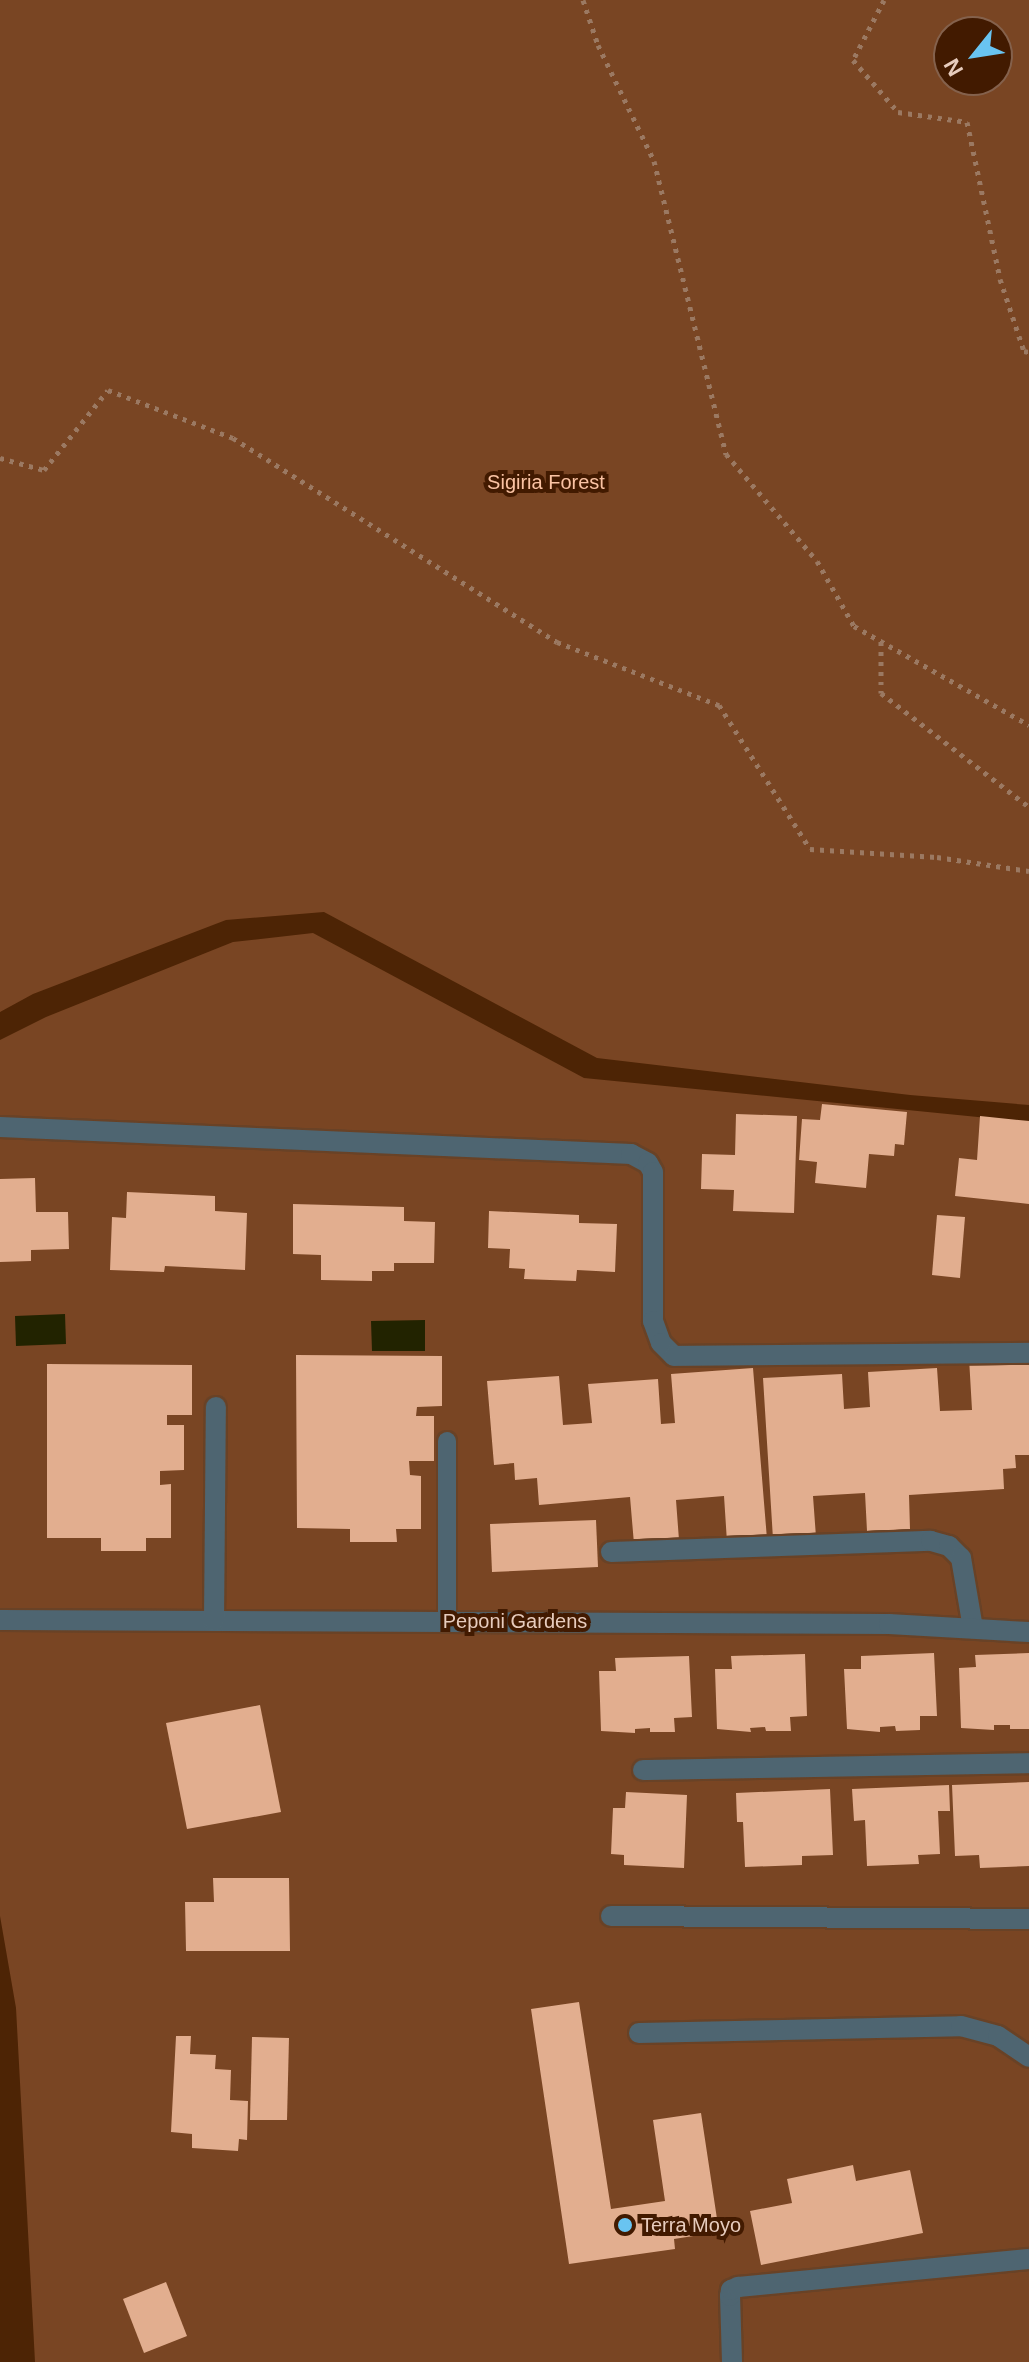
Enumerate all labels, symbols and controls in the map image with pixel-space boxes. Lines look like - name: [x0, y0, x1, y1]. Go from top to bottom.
- north arrow: [933, 16, 1013, 96]
- text: N: [939, 54, 968, 80]
- park label: Sigiria Forest: [487, 470, 605, 494]
- street label: Peponi Gardens: [443, 1609, 587, 1633]
- place label: Terra Moyo: [641, 2213, 741, 2237]
- marker: Terra Moyo: [616, 2216, 634, 2234]

